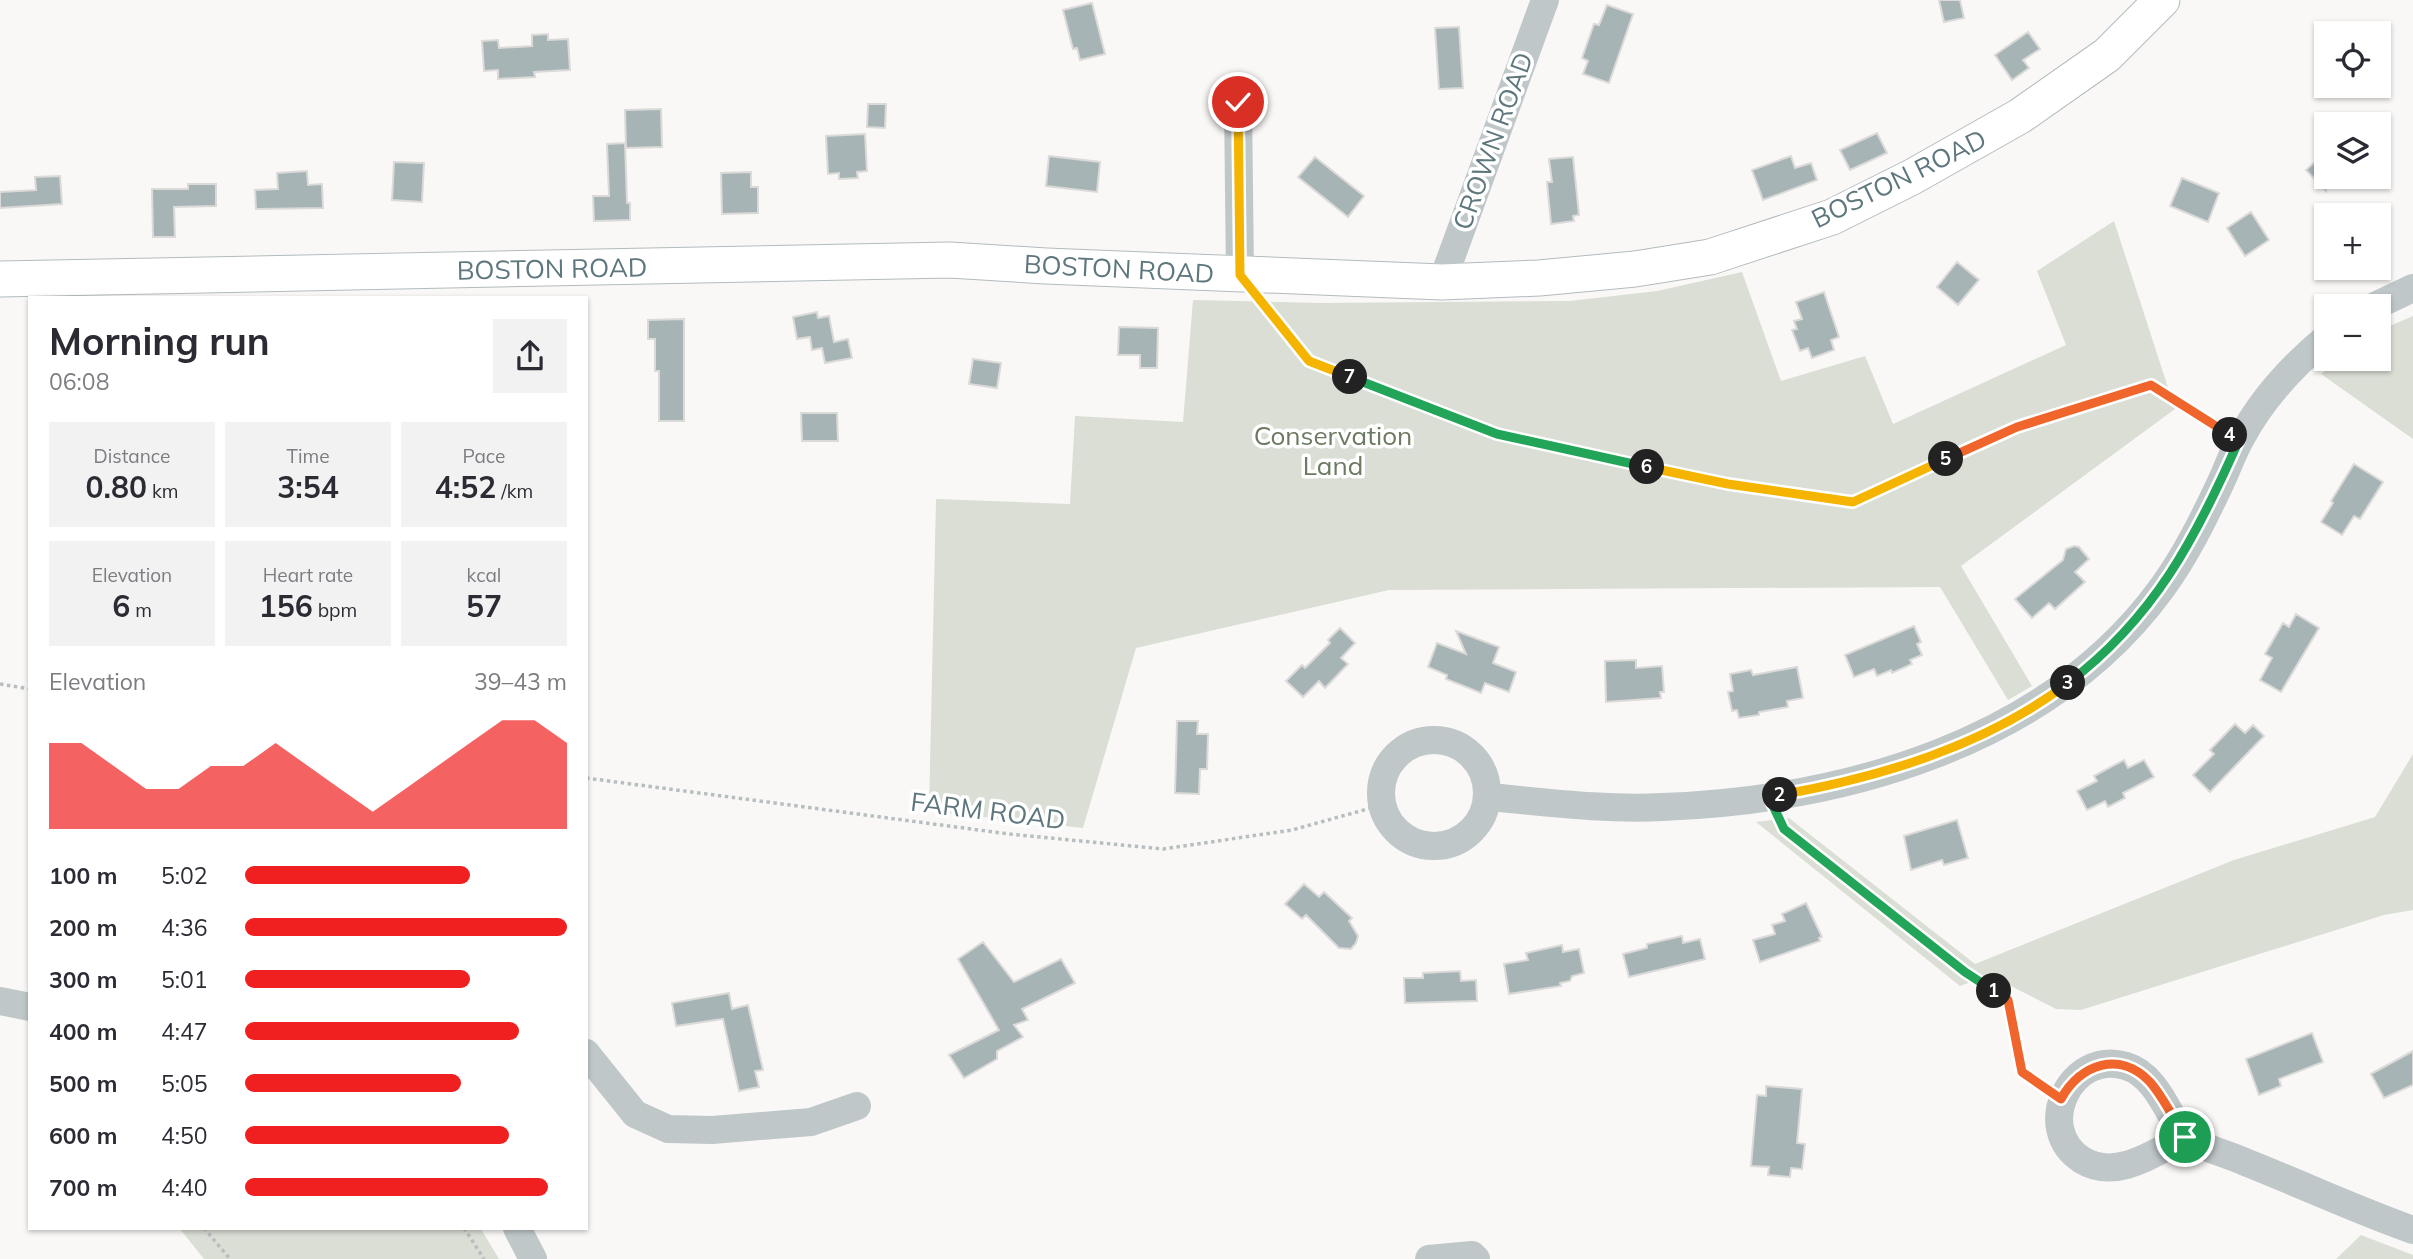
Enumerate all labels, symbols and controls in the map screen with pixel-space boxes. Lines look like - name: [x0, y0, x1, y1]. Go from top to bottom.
- map controls: [2314, 21, 2391, 371]
- button: locate: [2314, 21, 2391, 98]
- street label: CROWN ROAD: [1445, 48, 1540, 234]
- pin: [1208, 72, 1268, 132]
- icon: check: [1219, 83, 1257, 121]
- button: layers: [2314, 112, 2391, 189]
- street label: BOSTON ROAD: [1806, 122, 1992, 235]
- button: +: [2314, 203, 2391, 280]
- street label: BOSTON ROAD: [1023, 247, 1215, 290]
- street label: BOSTON ROAD: [456, 250, 648, 287]
- button: −: [2314, 294, 2391, 371]
- text: Morning run: [49, 317, 270, 365]
- button: share: [493, 319, 567, 393]
- pin: 7: [1332, 360, 1368, 394]
- text: 7: [1344, 364, 1355, 388]
- text: 06:08: [49, 367, 109, 396]
- pin: 4: [2212, 418, 2248, 452]
- park label: Conservation Land: [1254, 419, 1412, 482]
- text: 4: [2224, 422, 2235, 446]
- pin: 5: [1928, 442, 1964, 476]
- text: Distance: [94, 444, 170, 468]
- text: Time: [286, 444, 330, 468]
- text: Pace: [463, 444, 505, 468]
- text: 5: [1940, 446, 1951, 470]
- pin: 6: [1630, 449, 1664, 484]
- text: 6: [1641, 454, 1652, 478]
- text: 0.80: [86, 468, 147, 506]
- text: 3:54: [277, 468, 339, 506]
- text: 4:52: [435, 468, 496, 506]
- text: km: [147, 479, 178, 503]
- text: /km: [496, 479, 533, 503]
- text: Elevation: [92, 563, 172, 587]
- text: Heart rate: [263, 563, 353, 587]
- text: kcal: [467, 563, 501, 587]
- text: 6: [112, 587, 130, 625]
- text: 156: [259, 587, 313, 625]
- text: 57: [466, 587, 502, 625]
- text: m: [130, 598, 152, 622]
- text: bpm: [313, 598, 357, 622]
- pin: 3: [2050, 666, 2086, 700]
- text: Elevation: [49, 667, 146, 696]
- text: 39–43 m: [474, 667, 567, 696]
- text: 3: [2062, 670, 2073, 694]
- pin: 2: [1762, 778, 1798, 812]
- text: 2: [1774, 782, 1785, 806]
- street label: FARM ROAD: [909, 785, 1067, 836]
- text: 100 m: [49, 861, 117, 890]
- text: 5:02: [161, 861, 208, 890]
- text: 200 m: [49, 913, 117, 942]
- text: 4:36: [161, 913, 208, 942]
- text: 300 m: [49, 965, 117, 994]
- text: 5:01: [161, 965, 208, 994]
- pin: 1: [1976, 974, 2011, 1009]
- text: 1: [1988, 978, 1999, 1002]
- text: 400 m: [49, 1017, 117, 1046]
- text: 4:47: [161, 1017, 208, 1046]
- text: 500 m: [49, 1069, 117, 1098]
- text: 5:05: [161, 1069, 208, 1098]
- pin: [2155, 1107, 2215, 1167]
- icon: arrive: [2166, 1118, 2204, 1156]
- text: 600 m: [49, 1121, 117, 1150]
- text: 4:50: [161, 1121, 208, 1150]
- text: 700 m: [49, 1173, 117, 1202]
- text: 4:40: [161, 1173, 208, 1202]

